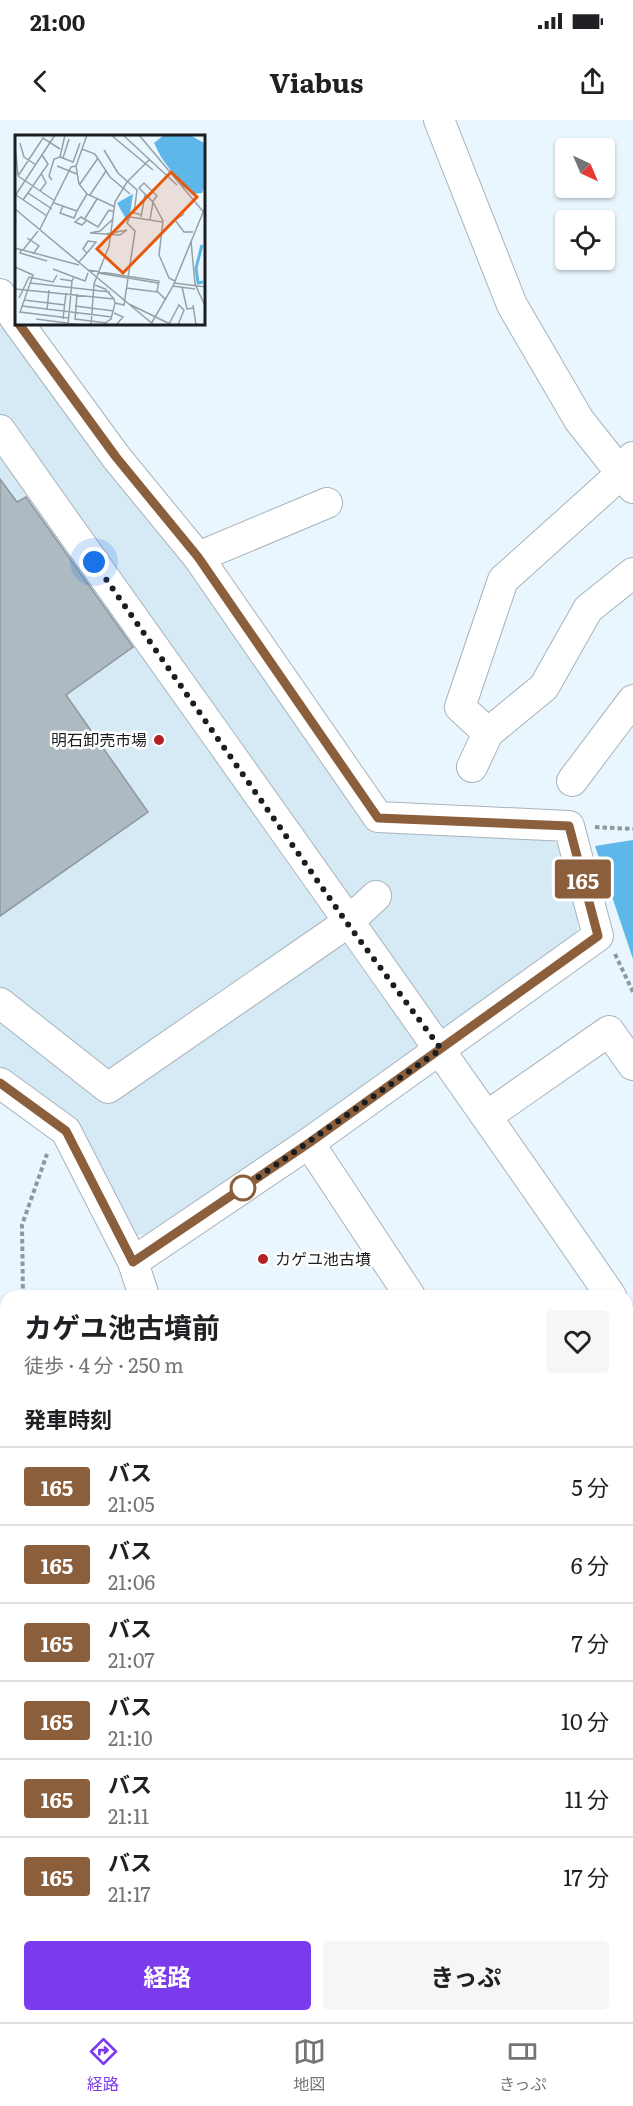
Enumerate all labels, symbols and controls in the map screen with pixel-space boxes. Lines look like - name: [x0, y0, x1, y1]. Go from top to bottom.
- text: 21:00: [30, 5, 85, 38]
- text: Viabus: [269, 61, 364, 101]
- icon: back: [24, 65, 57, 98]
- icon: share: [576, 65, 609, 98]
- inset map: [15, 135, 206, 326]
- north arrow: [555, 138, 615, 198]
- map controls: [555, 138, 615, 270]
- button: locate: [555, 210, 615, 270]
- your location: [79, 547, 109, 577]
- place label: 明石卸売市場: [51, 727, 147, 751]
- marker: 明石卸売市場: [152, 733, 166, 747]
- line badge: 165: [548, 860, 618, 898]
- text: 165: [567, 864, 599, 895]
- unlabelled marker: [230, 1175, 256, 1201]
- place label: カゲユ池古墳: [275, 1246, 371, 1270]
- marker: カゲユ池古墳: [256, 1252, 270, 1266]
- text: カゲユ池古墳前: [24, 1305, 220, 1347]
- button: heart: [546, 1310, 609, 1373]
- text: 徒歩 · 4 分 · 250 m: [24, 1349, 184, 1379]
- text: 発車時刻: [24, 1402, 112, 1435]
- text: バス: [108, 1455, 152, 1488]
- text: 5 分: [571, 1470, 609, 1503]
- text: 165: [41, 1471, 73, 1502]
- text: 21:05: [108, 1488, 155, 1518]
- text: バス: [108, 1533, 152, 1566]
- text: 6 分: [571, 1548, 609, 1581]
- text: 165: [41, 1549, 73, 1580]
- text: 21:06: [108, 1566, 155, 1596]
- text: バス: [108, 1611, 152, 1644]
- text: 7 分: [571, 1626, 609, 1659]
- text: 165: [41, 1627, 73, 1658]
- text: 21:07: [108, 1644, 155, 1674]
- text: バス: [108, 1689, 152, 1722]
- text: 10 分: [561, 1704, 609, 1737]
- text: 165: [41, 1705, 73, 1736]
- text: 21:10: [108, 1722, 153, 1752]
- text: バス: [108, 1767, 152, 1800]
- text: 11 分: [565, 1782, 609, 1815]
- text: 165: [41, 1783, 73, 1814]
- text: 21:11: [108, 1800, 149, 1830]
- text: バス: [108, 1845, 152, 1878]
- text: 17 分: [563, 1860, 609, 1893]
- text: 165: [41, 1861, 73, 1892]
- text: 21:17: [108, 1878, 151, 1908]
- button: 経路: [24, 1941, 311, 2010]
- button: きっぷ: [323, 1941, 609, 2010]
- tab: 経路: [87, 2035, 120, 2095]
- tab: 地図: [293, 2035, 326, 2095]
- tab: きっぷ: [499, 2035, 546, 2095]

